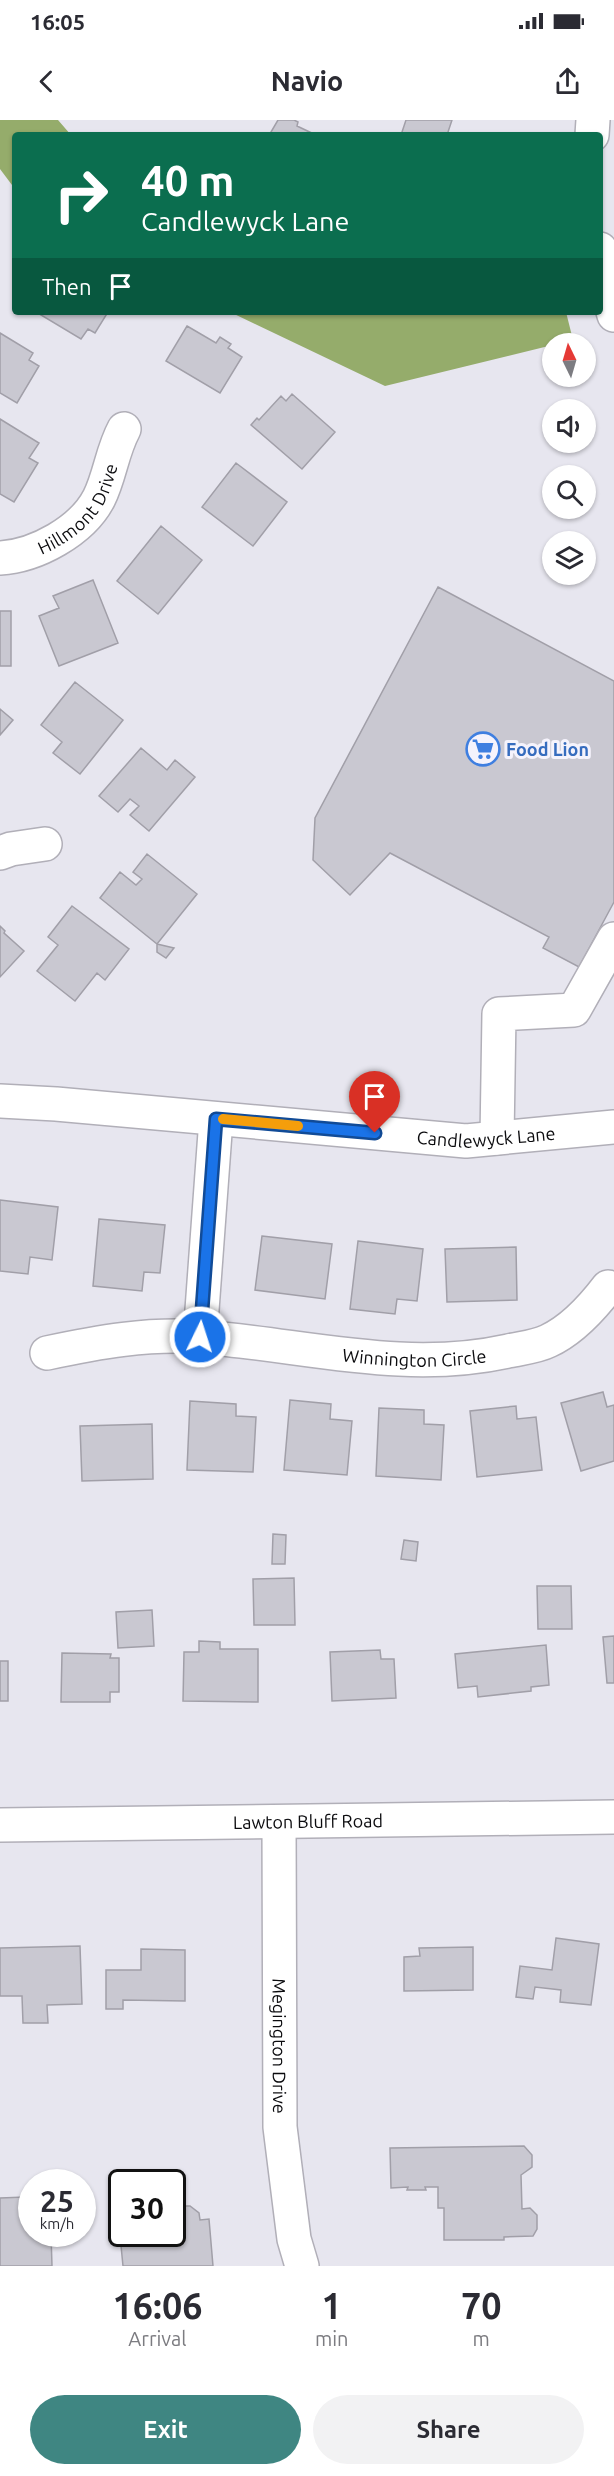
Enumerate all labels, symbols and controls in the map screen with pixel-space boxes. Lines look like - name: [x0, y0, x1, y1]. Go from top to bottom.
- text: 16:05: [30, 9, 85, 34]
- icon: back: [30, 65, 63, 98]
- icon: share: [551, 65, 584, 98]
- text: Navio: [271, 66, 343, 96]
- icon: right: [42, 156, 120, 234]
- text: 40 m: [141, 157, 235, 204]
- text: Candlewyck Lane: [141, 206, 349, 236]
- icon: arrive: [104, 270, 137, 303]
- text: Then: [42, 274, 92, 299]
- north arrow: [542, 333, 596, 387]
- map controls: [542, 333, 596, 585]
- button: sound: [542, 399, 596, 453]
- street label: Hillmont Drive: [34, 461, 121, 558]
- button: search: [542, 465, 596, 519]
- button: layers: [542, 531, 596, 585]
- supermarket icon: Food Lion: [465, 731, 501, 767]
- place label: Food Lion: [506, 739, 589, 759]
- pin: [349, 1071, 400, 1133]
- icon: arrive: [358, 1080, 391, 1113]
- street label: Candlewyck Lane: [416, 1123, 556, 1151]
- position arrow: [168, 1305, 232, 1369]
- street label: Winnington Circle: [341, 1344, 488, 1370]
- street label: Lawton Bluff Road: [233, 1810, 383, 1832]
- street label: Megington Drive: [270, 1978, 290, 2114]
- speed limit sign: 30: [108, 2169, 186, 2247]
- text: 25: [40, 2184, 74, 2218]
- text: km/h: [40, 2215, 74, 2232]
- text: 16:06: [112, 2285, 203, 2326]
- text: 1: [322, 2285, 342, 2326]
- text: 70: [461, 2285, 502, 2326]
- text: Arrival: [128, 2327, 187, 2350]
- text: min: [315, 2327, 349, 2350]
- text: m: [473, 2327, 490, 2350]
- button: Exit: [30, 2395, 301, 2464]
- button: Share: [313, 2395, 584, 2464]

